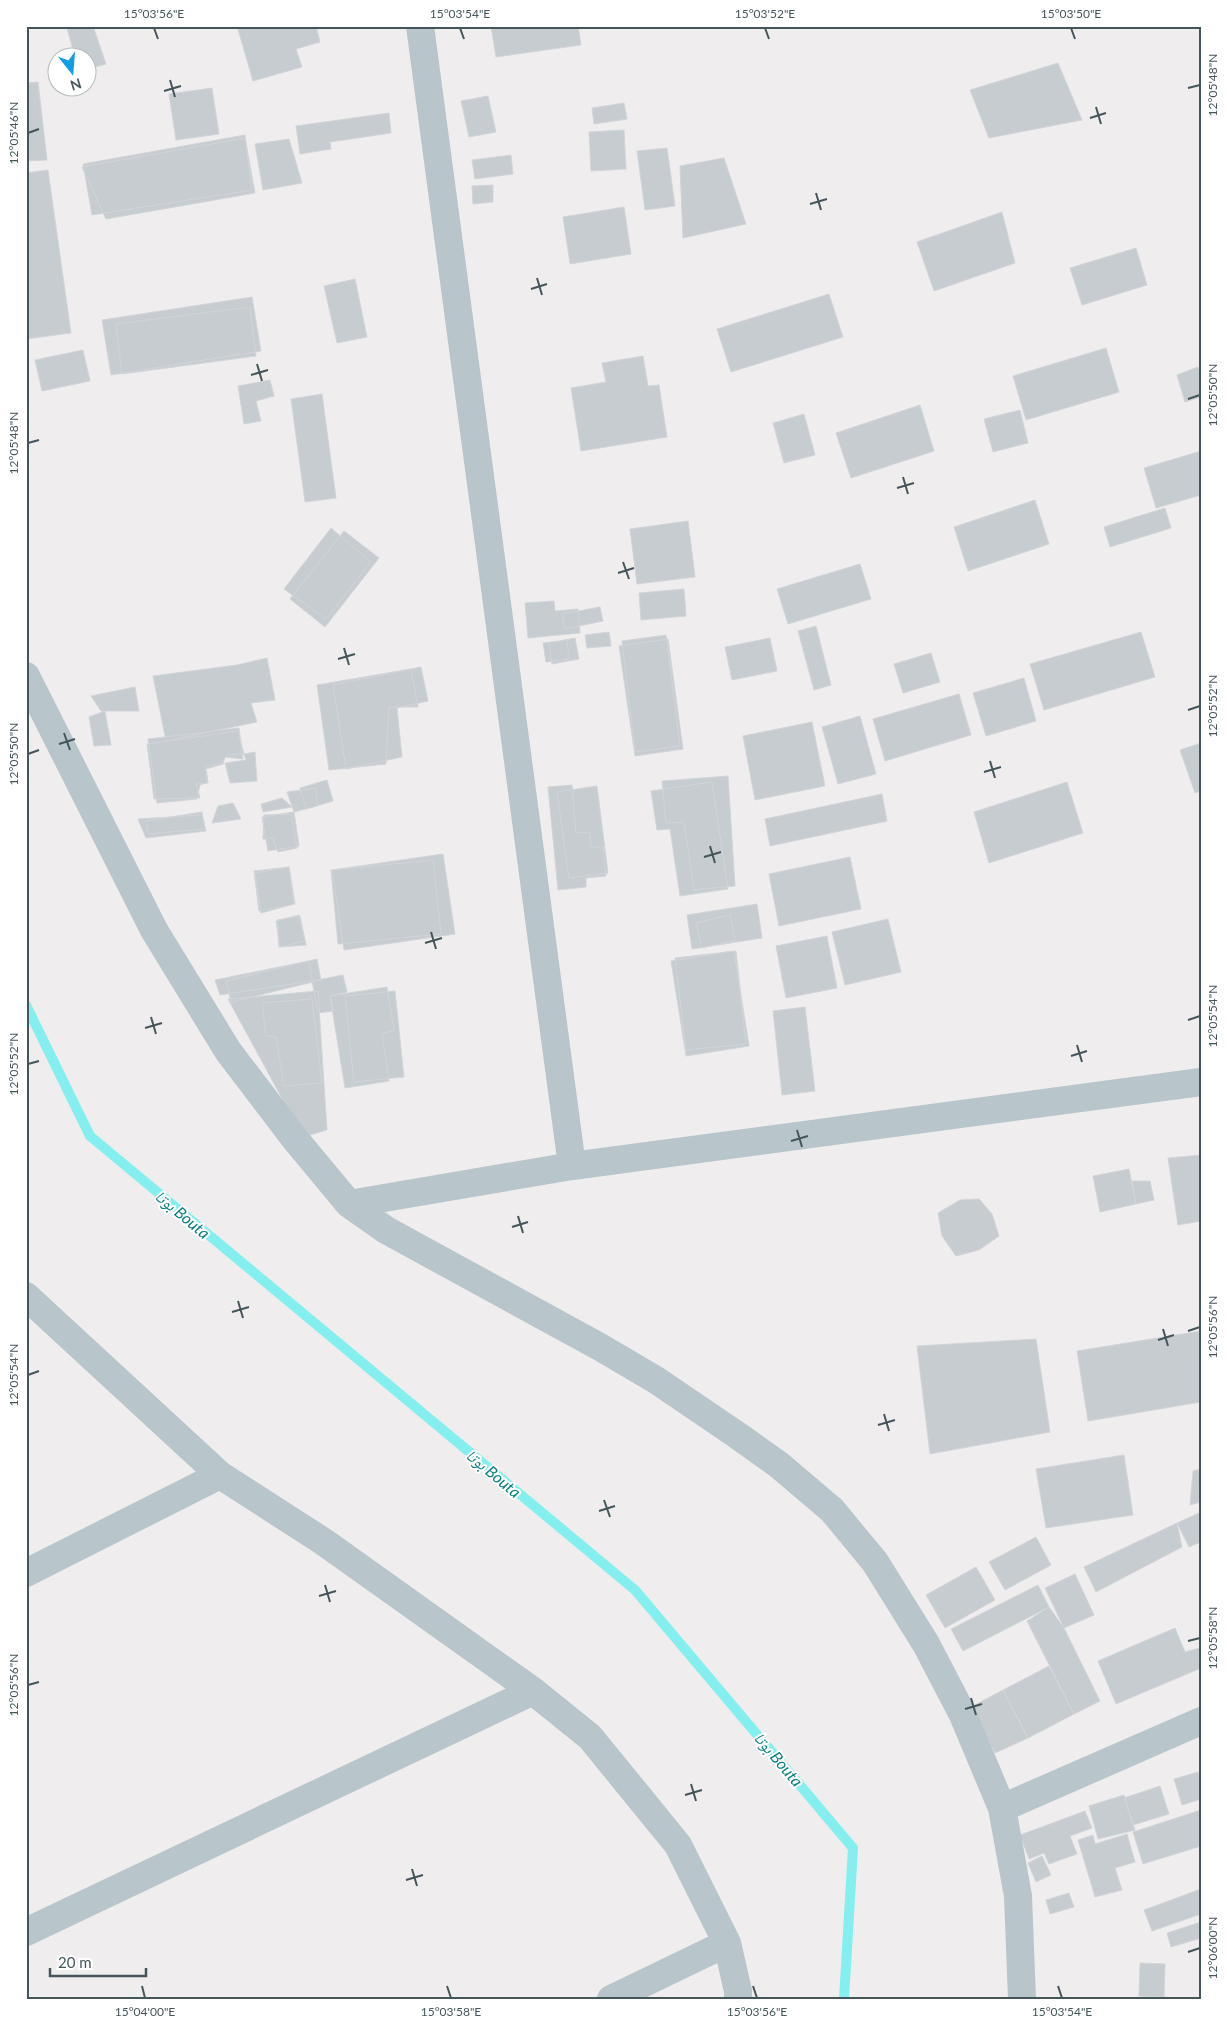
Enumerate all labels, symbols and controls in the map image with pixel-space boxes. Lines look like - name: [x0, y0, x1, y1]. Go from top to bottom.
- text: 15°03'56"E: [124, 6, 184, 21]
- text: 15°03'54"E: [430, 6, 490, 21]
- text: 15°03'52"E: [735, 6, 795, 21]
- text: 15°03'50"E: [1041, 6, 1101, 21]
- north arrow: [48, 48, 98, 98]
- text: 12°05'48"N: [1205, 54, 1220, 116]
- text: N: [68, 75, 84, 95]
- text: 12°05'46"N: [6, 102, 21, 164]
- text: 12°05'50"N: [1205, 364, 1220, 426]
- text: 12°05'48"N: [6, 412, 21, 474]
- text: 12°05'52"N: [1205, 675, 1220, 737]
- text: 12°05'50"N: [6, 723, 21, 785]
- text: 12°05'54"N: [1205, 985, 1220, 1047]
- text: 12°05'52"N: [6, 1033, 21, 1095]
- water label: بوتا Bouta: [151, 1186, 214, 1243]
- text: 12°05'56"N: [1205, 1296, 1220, 1358]
- text: 12°05'54"N: [6, 1344, 21, 1406]
- water label: بوتا Bouta: [462, 1445, 525, 1502]
- text: 12°05'58"N: [1205, 1607, 1220, 1669]
- text: 12°05'56"N: [6, 1654, 21, 1716]
- water label: بوتا Bouta: [750, 1728, 807, 1791]
- text: 12°06'00"N: [1205, 1917, 1220, 1979]
- scale bar: [50, 1945, 146, 1977]
- text: 20 m: [58, 1953, 92, 1971]
- text: 15°04'00"E: [115, 2004, 175, 2019]
- text: 15°03'58"E: [421, 2004, 481, 2019]
- text: 15°03'56"E: [727, 2004, 787, 2019]
- text: 15°03'54"E: [1032, 2004, 1092, 2019]

